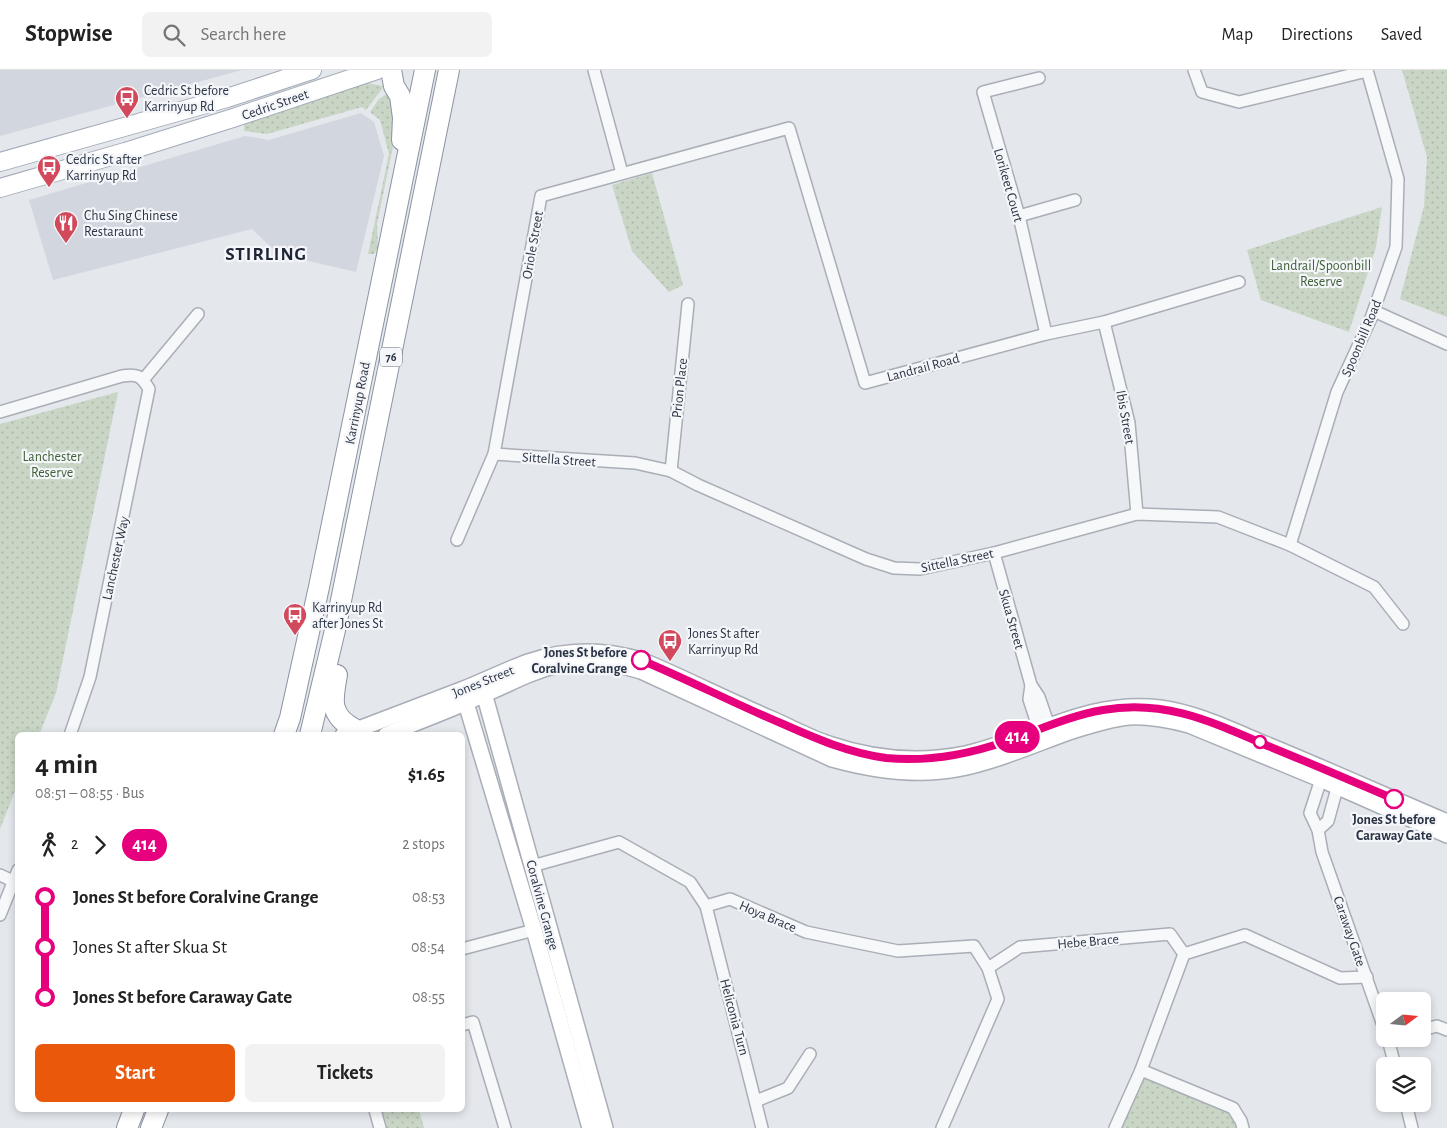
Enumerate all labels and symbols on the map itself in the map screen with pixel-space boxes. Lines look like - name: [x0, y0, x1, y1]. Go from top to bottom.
- place label: Cedric St before Karrinyup Rd: [144, 84, 229, 114]
- bus stop icon: Cedric St before Karrinyup Rd: [114, 85, 140, 119]
- street label: Cedric Street: [240, 87, 311, 123]
- street label: Lorikeet Court: [991, 147, 1025, 224]
- place label: Cedric St after Karrinyup Rd: [66, 153, 142, 183]
- bus stop icon: Cedric St after Karrinyup Rd: [36, 154, 62, 188]
- place label: Chu Sing Chinese Restaraunt: [84, 209, 178, 239]
- restaurant icon: Chu Sing Chinese Restaraunt: [53, 210, 79, 244]
- street label: Oriole Street: [520, 210, 546, 280]
- district label: STIRLING: [225, 245, 307, 264]
- park label: Landrail/Spoonbill Reserve: [1271, 259, 1371, 289]
- street label: Spoonbill Road: [1339, 298, 1384, 379]
- road number: 76: [380, 348, 402, 366]
- street label: Landrail Road: [885, 352, 961, 384]
- street label: Prion Place: [670, 357, 690, 419]
- street label: Karrinyup Road: [343, 361, 373, 446]
- street label: Ibis Street: [1113, 389, 1137, 446]
- park label: Lanchester Reserve: [23, 450, 82, 480]
- street label: Sittella Street: [522, 450, 597, 470]
- street label: Lanchester Way: [100, 515, 132, 601]
- street label: Sittella Street: [920, 546, 995, 576]
- street label: Skua Street: [996, 588, 1026, 651]
- place label: Karrinyup Rd after Jones St: [312, 601, 384, 631]
- bus stop icon: Karrinyup Rd after Jones St: [282, 602, 308, 636]
- place label: Jones St after Karrinyup Rd: [688, 627, 760, 657]
- bus stop icon: Jones St after Karrinyup Rd: [657, 628, 683, 662]
- place label: Jones St before Coralvine Grange: [532, 646, 627, 676]
- marker: Jones St before Coralvine Grange: [631, 650, 651, 670]
- street label: Jones Street: [451, 663, 517, 701]
- line badge: 414: [988, 721, 1046, 753]
- unlabelled marker: [1253, 735, 1267, 749]
- marker: Jones St before Caraway Gate: [1384, 789, 1404, 809]
- place label: Jones St before Caraway Gate: [1352, 813, 1436, 843]
- street label: Coralvine Grange: [523, 859, 561, 952]
- street label: Caraway Gate: [1330, 894, 1368, 968]
- street label: Hoya Brace: [737, 899, 798, 935]
- street label: Hebe Brace: [1057, 932, 1119, 952]
- street label: Heliconia Turn: [717, 977, 751, 1057]
- north arrow: [1376, 992, 1431, 1048]

